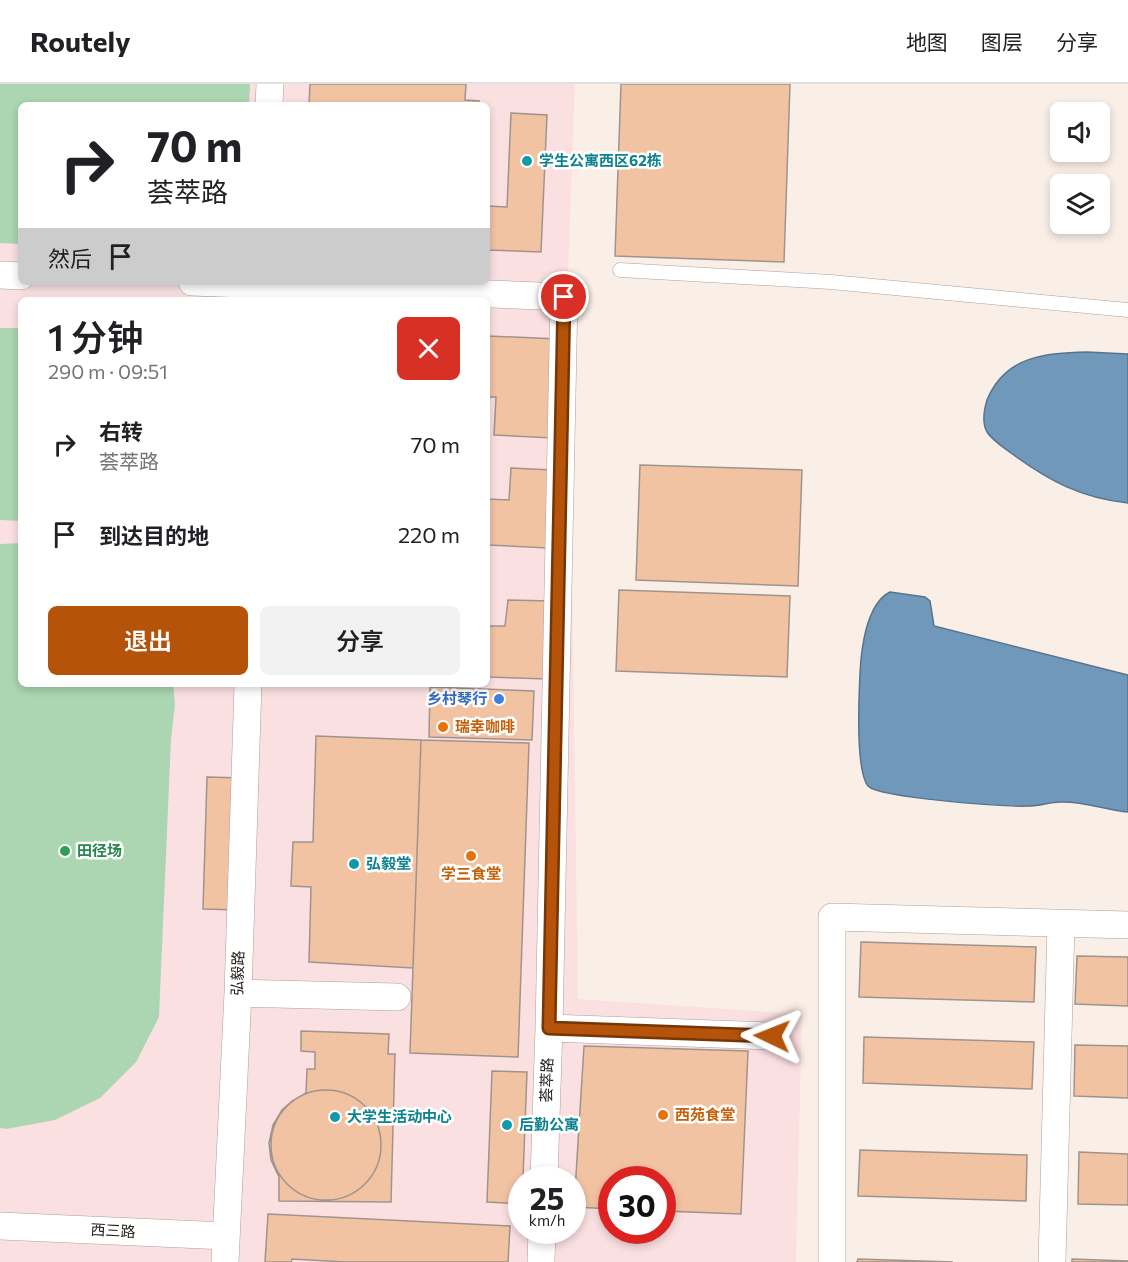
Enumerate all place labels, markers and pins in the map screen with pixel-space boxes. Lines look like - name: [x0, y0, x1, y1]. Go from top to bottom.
- place label: 学生公寓西区62栋: [539, 151, 662, 169]
- marker: 学生公寓西区62栋: [520, 154, 534, 168]
- pin: [538, 271, 589, 322]
- place label: 乡村琴行: [427, 689, 487, 707]
- marker: 乡村琴行: [492, 692, 506, 706]
- place label: 瑞幸咖啡: [455, 717, 515, 735]
- marker: 瑞幸咖啡: [436, 720, 450, 734]
- place label: 田径场: [77, 841, 122, 859]
- marker: 田径场: [58, 844, 72, 858]
- marker: 学三食堂: [464, 849, 478, 863]
- place label: 弘毅堂: [366, 854, 411, 872]
- marker: 弘毅堂: [347, 857, 361, 871]
- place label: 学三食堂: [441, 864, 501, 882]
- place label: 西苑食堂: [675, 1105, 735, 1123]
- place label: 大学生活动中心: [347, 1107, 452, 1125]
- marker: 西苑食堂: [656, 1108, 670, 1122]
- marker: 大学生活动中心: [328, 1110, 342, 1124]
- place label: 后勤公寓: [519, 1115, 579, 1133]
- marker: 后勤公寓: [500, 1118, 514, 1132]

